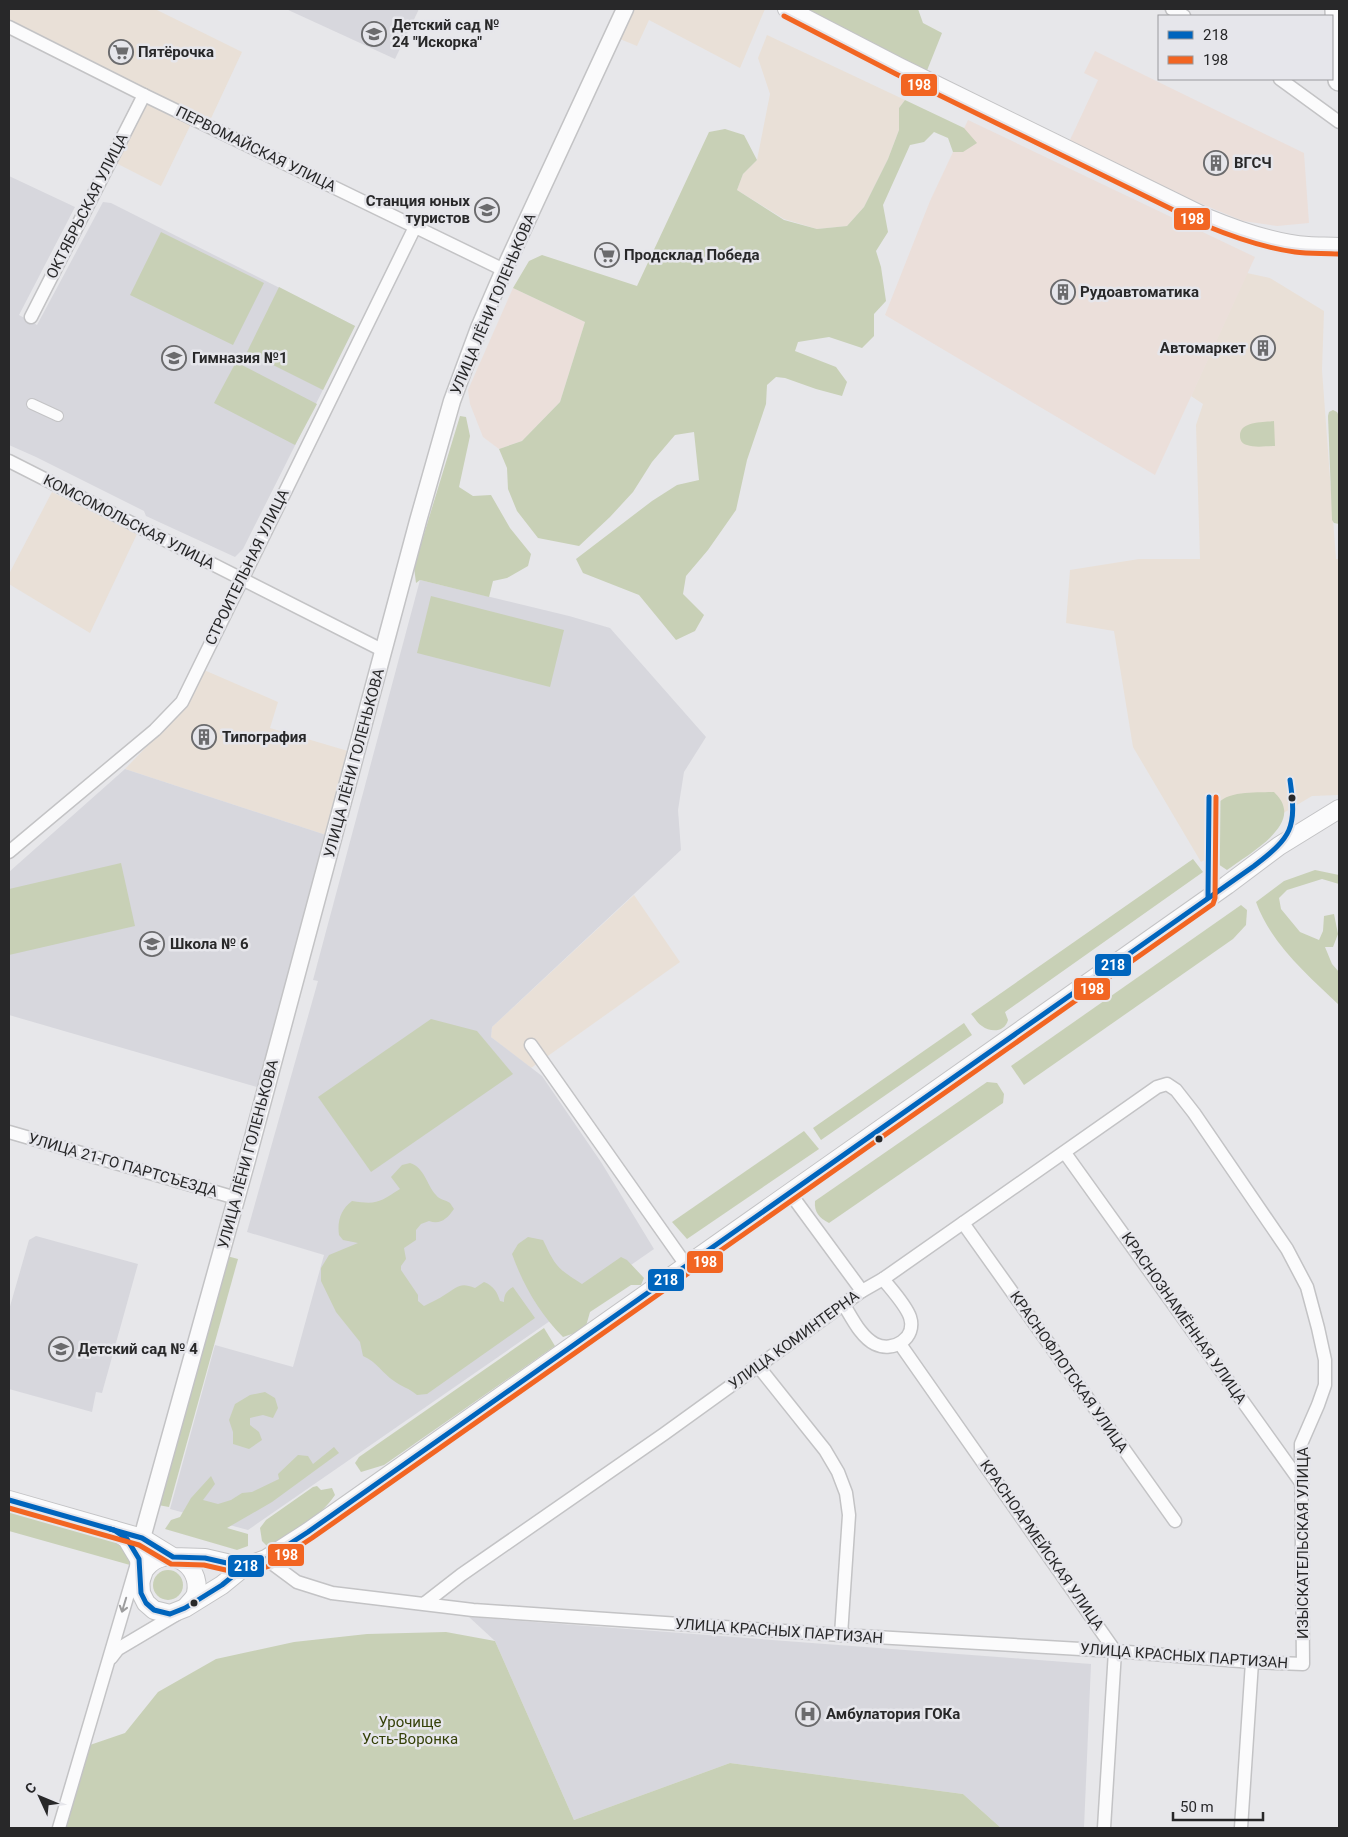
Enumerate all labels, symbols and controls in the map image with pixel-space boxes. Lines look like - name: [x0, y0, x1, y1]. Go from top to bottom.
- legend: [1158, 15, 1333, 80]
- place label: Детский сад № 24 "Искорка": [392, 16, 500, 51]
- school or university icon: Детский сад № 24 "Искорка": [361, 21, 387, 47]
- text: 218: [1203, 26, 1228, 44]
- supermarket icon: Пятёрочка: [108, 39, 134, 65]
- place label: Пятёрочка: [138, 43, 214, 61]
- text: 198: [1203, 51, 1228, 69]
- line badge: 198: [900, 73, 938, 97]
- text: 198: [907, 77, 931, 93]
- street label: ПЕРВОМАЙСКАЯ УЛИЦА: [173, 102, 339, 196]
- street label: ОКТЯБРЬСКАЯ УЛИЦА: [43, 130, 132, 282]
- building icon: ВГСЧ: [1203, 150, 1229, 176]
- place label: ВГСЧ: [1234, 154, 1272, 172]
- place label: Станция юных туристов: [366, 192, 470, 227]
- school or university icon: Станция юных туристов: [474, 197, 500, 223]
- line badge: 198: [1173, 207, 1211, 231]
- street label: УЛИЦА ЛЁНИ ГОЛЕНЬКОВА: [447, 210, 540, 397]
- text: 198: [1180, 211, 1204, 227]
- supermarket icon: Продсклад Победа: [594, 242, 620, 268]
- place label: Продсклад Победа: [624, 246, 760, 264]
- building icon: Рудоавтоматика: [1050, 279, 1076, 305]
- place label: Рудоавтоматика: [1080, 283, 1199, 301]
- building icon: Автомаркет: [1250, 335, 1276, 361]
- place label: Автомаркет: [1160, 339, 1246, 357]
- school or university icon: Гимназия №1: [161, 345, 187, 371]
- place label: Гимназия №1: [192, 349, 288, 367]
- street label: КОМСОМОЛЬСКАЯ УЛИЦА: [40, 471, 218, 573]
- street label: СТРОИТЕЛЬНАЯ УЛИЦА: [201, 486, 293, 648]
- street label: УЛИЦА ЛЁНИ ГОЛЕНЬКОВА: [320, 666, 388, 860]
- building icon: Типография: [191, 724, 217, 750]
- place label: Типография: [222, 728, 307, 746]
- unlabelled marker: [1287, 793, 1297, 803]
- school or university icon: Школа № 6: [139, 931, 165, 957]
- place label: Школа № 6: [170, 935, 249, 953]
- line badge: 218: [1094, 953, 1132, 977]
- text: 218: [1101, 957, 1125, 973]
- line badge: 198: [1073, 977, 1111, 1001]
- text: 198: [1080, 981, 1104, 997]
- street label: УЛИЦА ЛЁНИ ГОЛЕНЬКОВА: [214, 1057, 282, 1251]
- street label: УЛИЦА 21-ГО ПАРТСЪЕЗДА: [26, 1129, 220, 1201]
- unlabelled marker: [874, 1134, 884, 1144]
- street label: КРАСНОЗНАМЁННАЯ УЛИЦА: [1118, 1229, 1250, 1408]
- line badge: 198: [686, 1250, 724, 1274]
- text: 198: [693, 1254, 717, 1270]
- line badge: 218: [647, 1268, 685, 1292]
- text: 218: [654, 1272, 678, 1288]
- street label: УЛИЦА КОМИНТЕРНА: [725, 1287, 863, 1393]
- street label: КРАСНОФЛОТСКАЯ УЛИЦА: [1006, 1288, 1132, 1457]
- school or university icon: Детский сад № 4: [48, 1336, 74, 1362]
- place label: Детский сад № 4: [78, 1340, 198, 1358]
- street label: ИЗЫСКАТЕЛЬСКАЯ УЛИЦА: [1294, 1447, 1312, 1639]
- street label: КРАСНОАРМЕЙСКАЯ УЛИЦА: [976, 1456, 1108, 1634]
- line badge: 198: [267, 1543, 305, 1567]
- text: 198: [274, 1547, 298, 1563]
- line badge: 218: [227, 1554, 265, 1578]
- text: 218: [234, 1558, 258, 1574]
- one-way arrow: [119, 1597, 129, 1613]
- unlabelled marker: [189, 1598, 199, 1608]
- street label: УЛИЦА КРАСНЫХ ПАРТИЗАН: [674, 1615, 884, 1647]
- street label: УЛИЦА КРАСНЫХ ПАРТИЗАН: [1079, 1640, 1289, 1672]
- hospital icon: Амбулатория ГОКа: [795, 1701, 821, 1727]
- place label: Амбулатория ГОКа: [826, 1705, 960, 1723]
- park label: Урочище Усть-Воронка: [362, 1713, 458, 1748]
- north arrow: [15, 1772, 65, 1822]
- text: С: [22, 1779, 40, 1797]
- scale bar: [1173, 1790, 1263, 1822]
- text: 50 m: [1180, 1798, 1214, 1816]

